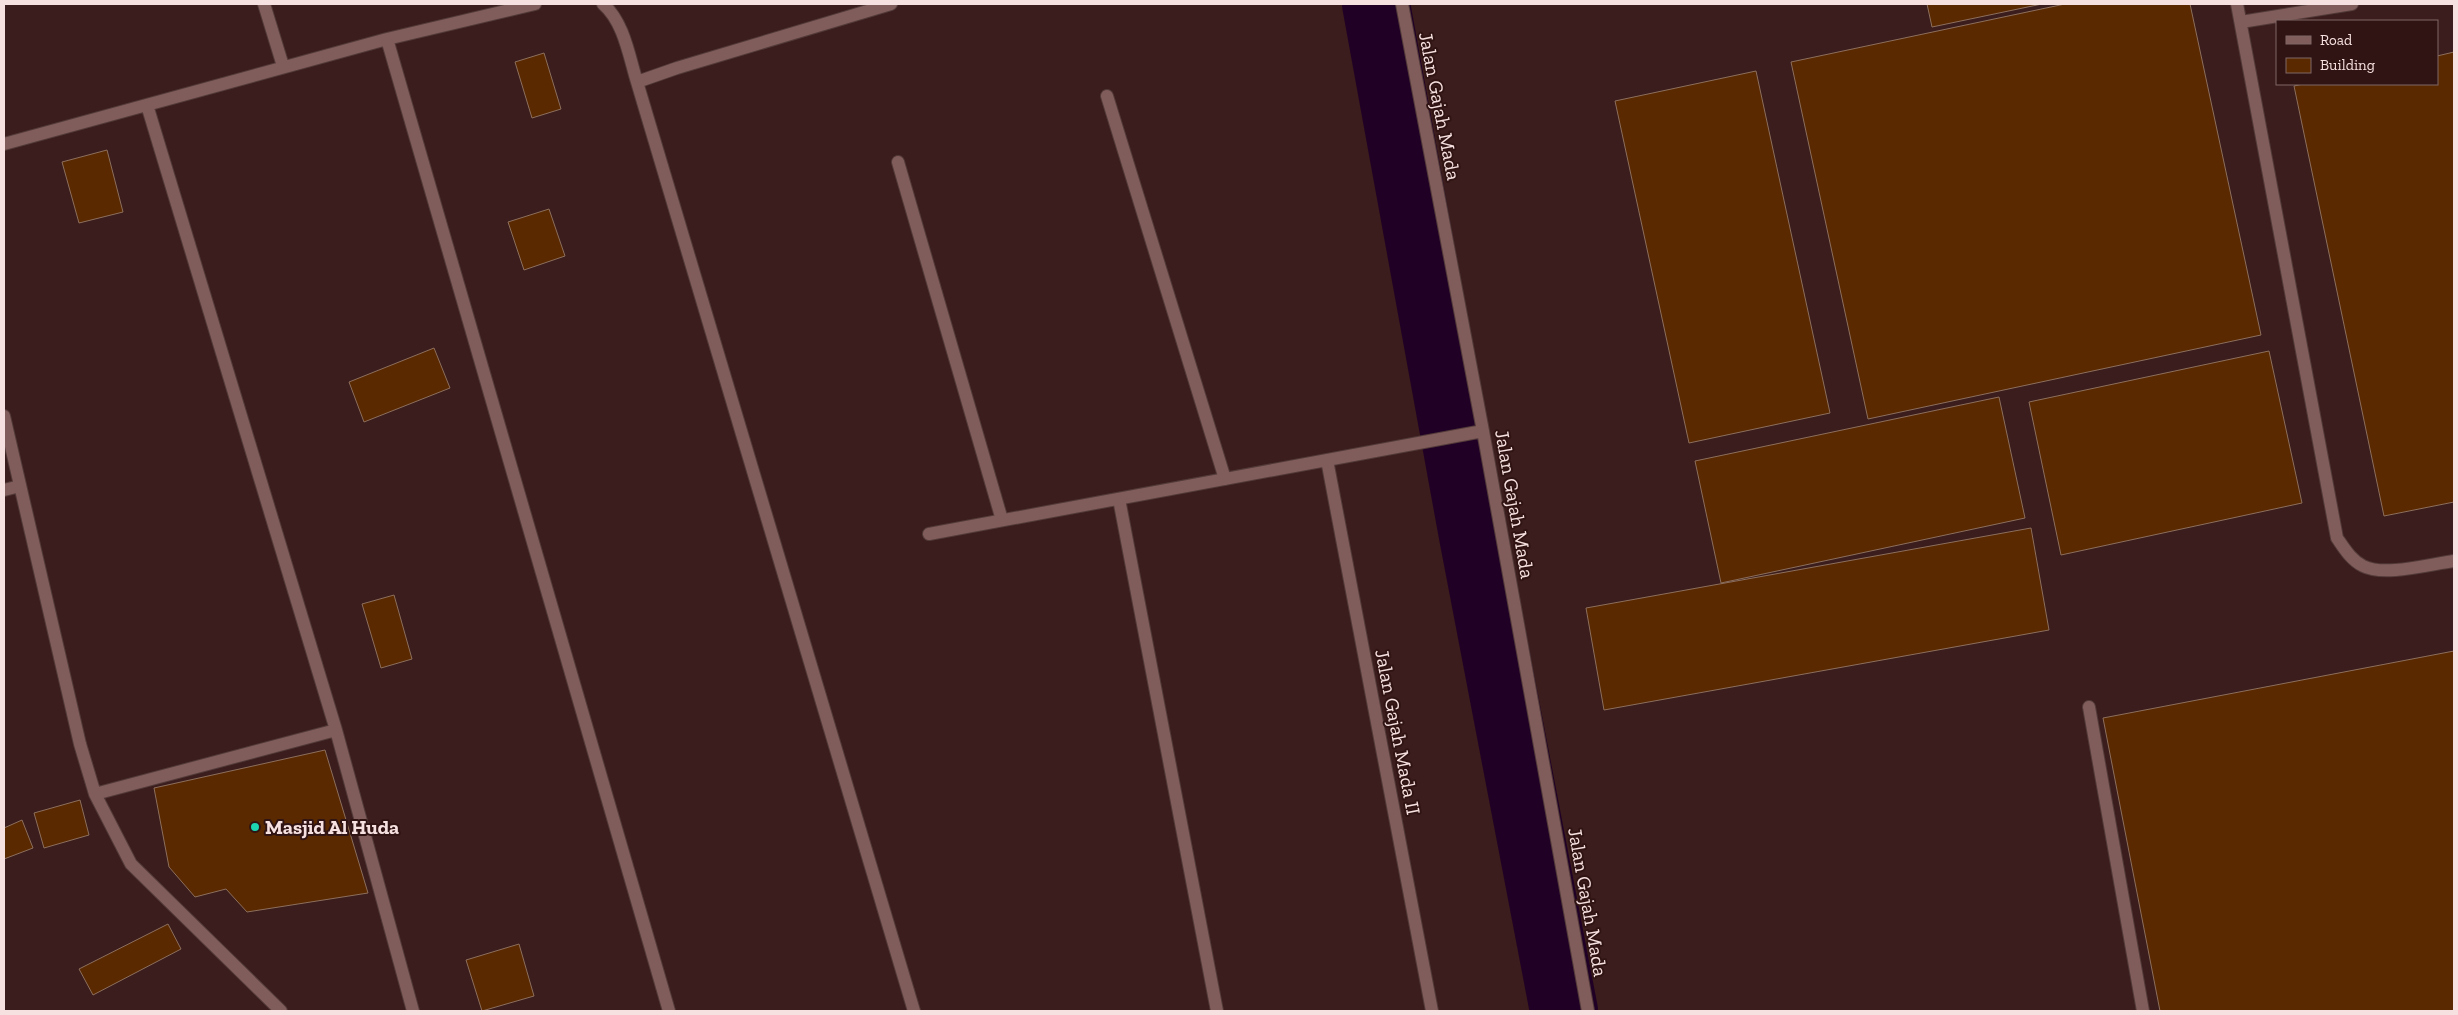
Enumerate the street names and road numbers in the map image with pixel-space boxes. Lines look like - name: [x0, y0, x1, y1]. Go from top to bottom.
- street label: Jalan Gajah Mada: [1414, 30, 1466, 183]
- street label: Jalan Gajah Mada: [1490, 428, 1540, 581]
- street label: Jalan Gajah Mada II: [1370, 647, 1426, 817]
- street label: Jalan Gajah Mada: [1563, 826, 1613, 979]

